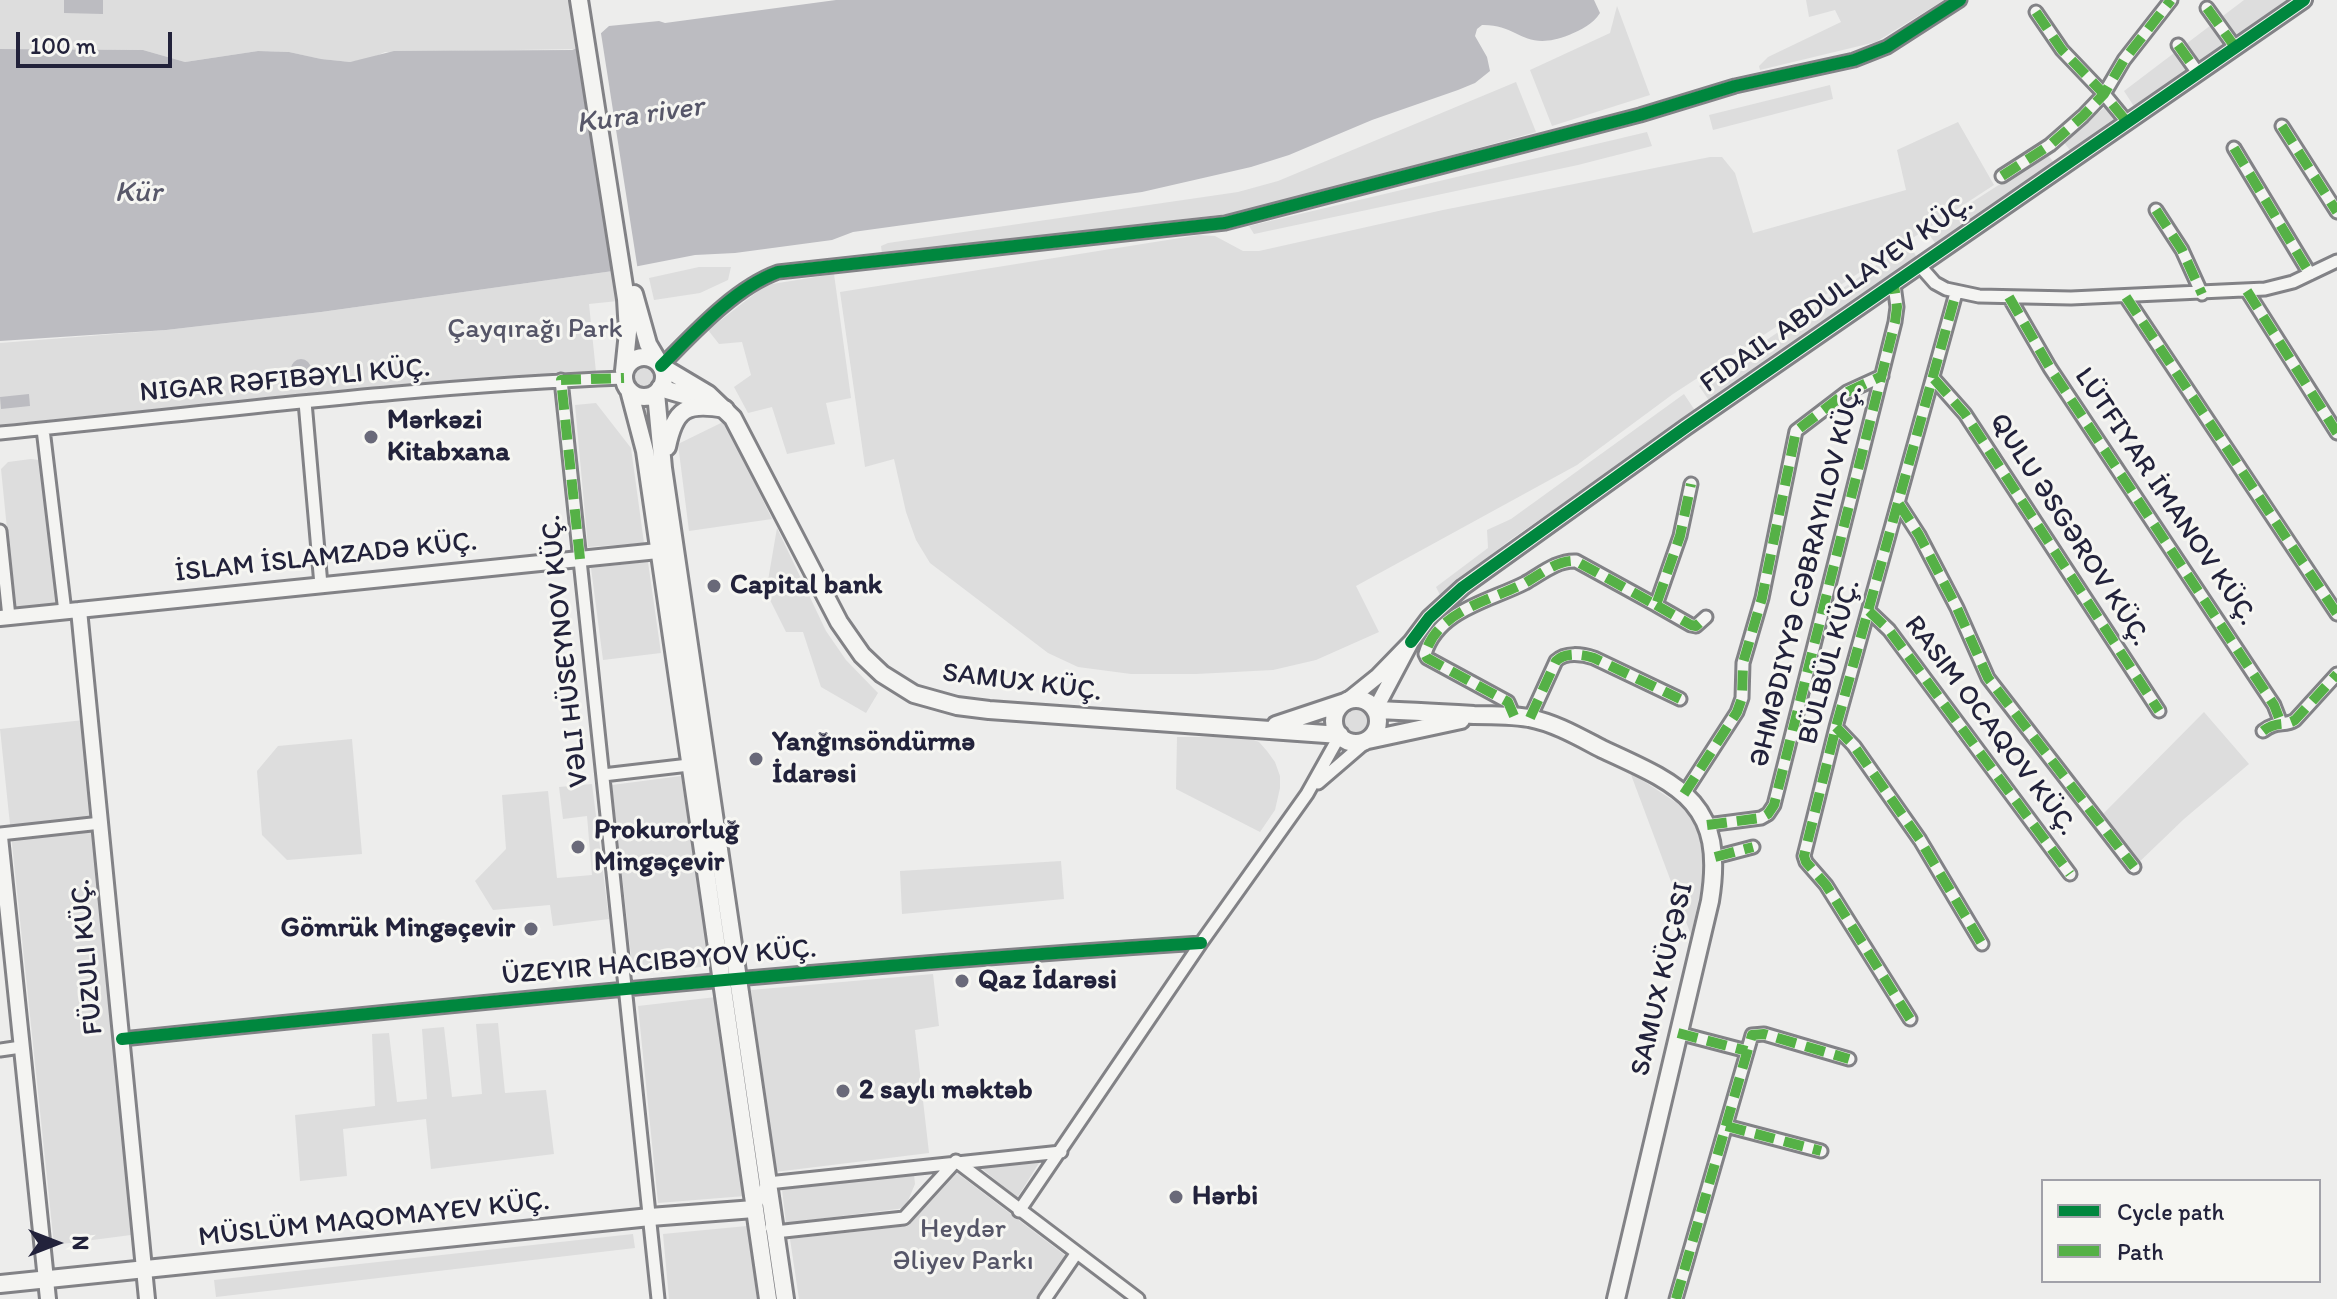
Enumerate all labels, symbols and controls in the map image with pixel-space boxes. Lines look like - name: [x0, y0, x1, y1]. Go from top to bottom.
- scale bar: [20, 16, 176, 66]
- text: 100 m: [30, 31, 96, 60]
- water label: Kura river: [574, 89, 706, 143]
- water label: Kür: [114, 175, 162, 211]
- street label: FIDAIL ABDULLAYEV KÜÇ.: [1694, 187, 1980, 401]
- park label: Çayqırağı Park: [447, 313, 623, 347]
- street label: NIGAR RƏFIBƏYLI KÜÇ.: [138, 352, 432, 410]
- street label: LÜTFIYAR İMANOV KÜÇ.: [2066, 362, 2264, 632]
- street label: ƏHMƏDIYYƏ CƏBRAYILOV KÜÇ.: [1743, 381, 1871, 771]
- place label: Mərkəzi Kitabxana: [387, 404, 510, 470]
- street label: QULU ƏSGƏROV KÜÇ.: [1981, 407, 2157, 653]
- marker: Mərkəzi Kitabxana: [362, 428, 380, 446]
- street label: VƏLI HÜSEYNOV KÜÇ.: [535, 513, 597, 789]
- street label: İSLAM İSLAMZADƏ KÜÇ.: [173, 525, 479, 591]
- place label: Capital bank: [730, 569, 882, 603]
- street label: BÜLBÜL KÜÇ.: [1792, 576, 1868, 748]
- marker: Capital bank: [705, 577, 723, 595]
- street label: RASIM OCAQOV KÜÇ.: [1896, 609, 2084, 843]
- street label: SAMUX KÜÇ.: [940, 657, 1104, 709]
- place label: Yanğınsöndürmə İdarəsi: [772, 726, 975, 792]
- marker: Yanğınsöndürmə İdarəsi: [747, 750, 765, 768]
- place label: Prokurorluğ Mingəçevir: [594, 814, 739, 880]
- marker: Prokurorluğ Mingəçevir: [569, 838, 587, 856]
- street label: FÜZULI KÜÇ.: [64, 878, 112, 1036]
- street label: SAMUX KÜÇƏSI: [1624, 879, 1702, 1079]
- place label: Gömrük Mingəçevir: [281, 912, 515, 946]
- marker: Gömrük Mingəçevir: [522, 920, 540, 938]
- street label: ÜZEYIR HACIBƏYOV KÜÇ.: [500, 932, 818, 994]
- place label: Qaz İdarəsi: [978, 964, 1117, 998]
- marker: Qaz İdarəsi: [953, 972, 971, 990]
- place label: 2 saylı məktəb: [859, 1074, 1033, 1108]
- marker: 2 saylı məktəb: [834, 1082, 852, 1100]
- legend: [2041, 1179, 2321, 1283]
- place label: Hərbi: [1192, 1180, 1258, 1214]
- street label: MÜSLÜM MAQOMAYEV KÜÇ.: [197, 1185, 551, 1255]
- marker: Hərbi: [1167, 1188, 1185, 1206]
- text: Cycle path: [2117, 1197, 2224, 1226]
- north arrow: [16, 1203, 96, 1283]
- park label: Heydər Əliyev Parkı: [892, 1213, 1034, 1279]
- text: N: [67, 1236, 94, 1250]
- text: Path: [2117, 1237, 2164, 1266]

